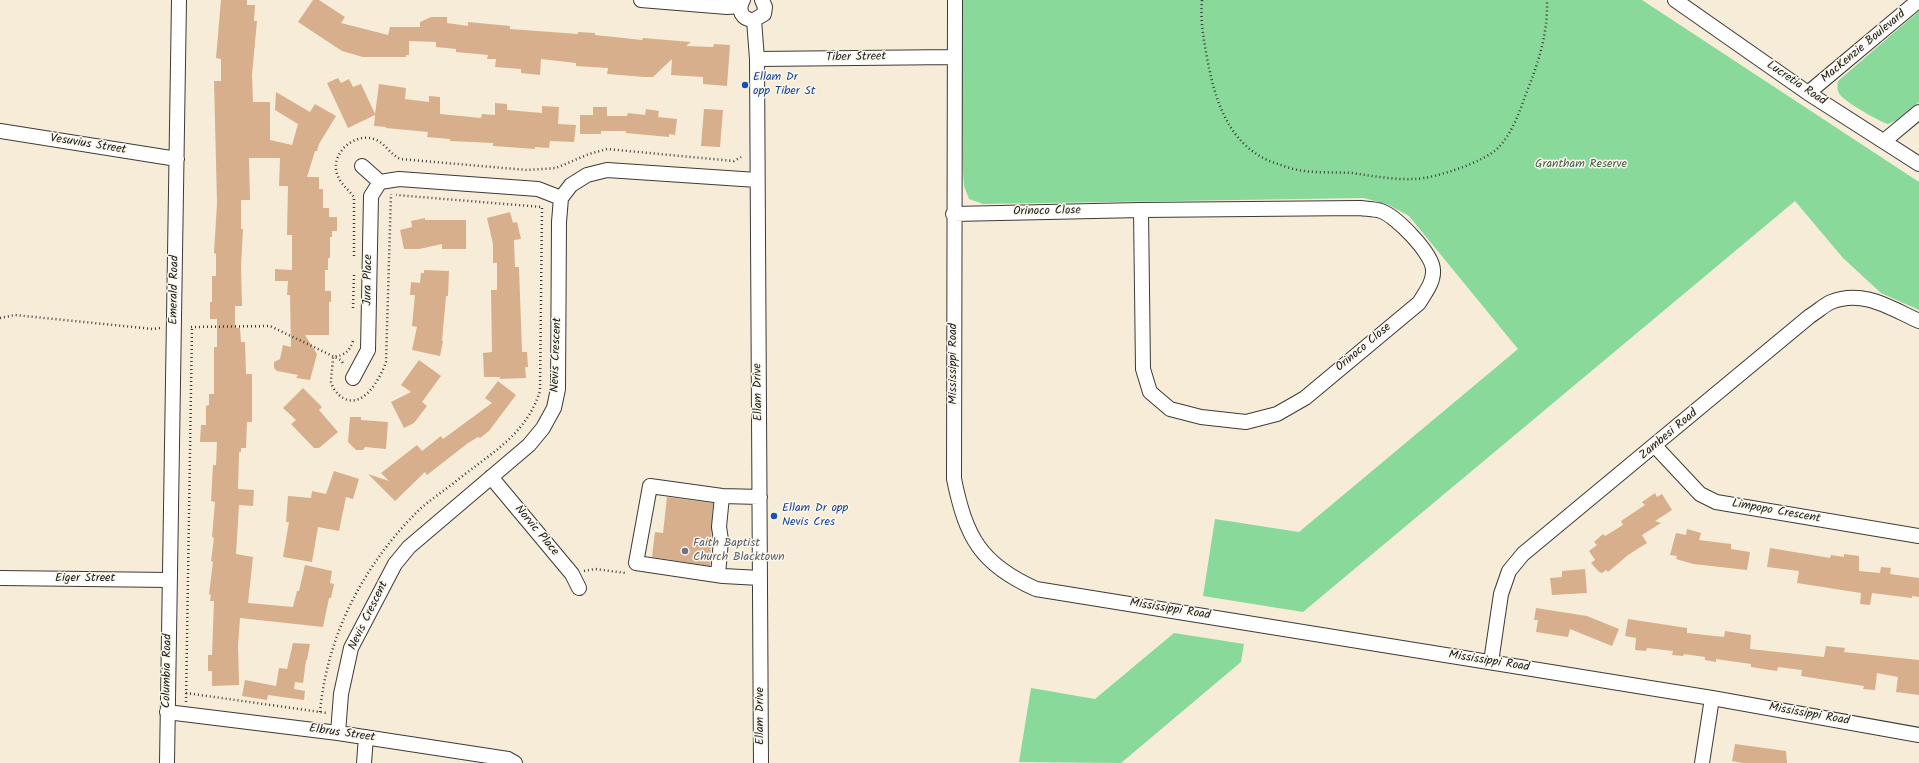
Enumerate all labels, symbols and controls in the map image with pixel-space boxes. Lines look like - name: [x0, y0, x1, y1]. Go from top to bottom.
- street label: MacKenzie Boulevard: [1819, 8, 1909, 86]
- street label: Tiber Street: [826, 50, 886, 66]
- street label: Lucretia Road: [1763, 59, 1829, 109]
- place label: Ellam Dr opp Tiber St: [753, 71, 815, 99]
- marker: Ellam Dr opp Tiber St: [740, 80, 750, 90]
- street label: Vesuvius Street: [49, 132, 127, 158]
- park label: Grantham Reserve: [1535, 158, 1627, 172]
- street label: Orinoco Close: [1013, 204, 1081, 220]
- street label: Jura Place: [361, 254, 377, 306]
- street label: Emerald Road: [167, 255, 183, 325]
- street label: Nevis Crescent: [548, 317, 566, 393]
- street label: Orinoco Close: [1333, 321, 1395, 375]
- street label: Mississippi Road: [947, 323, 961, 405]
- street label: Ellam Drive: [751, 363, 767, 421]
- street label: Zambesi Road: [1637, 407, 1701, 463]
- street label: Limpopo Crescent: [1731, 497, 1821, 527]
- place label: Ellam Dr opp Nevis Cres: [782, 502, 848, 530]
- street label: Norvic Place: [511, 503, 561, 559]
- marker: Ellam Dr opp Nevis Cres: [769, 511, 779, 521]
- place label: Faith Baptist Church Blacktown: [693, 537, 785, 565]
- marker: Faith Baptist Church Blacktown: [680, 546, 690, 556]
- street label: Eiger Street: [55, 572, 115, 586]
- street label: Nevis Crescent: [346, 579, 392, 653]
- street label: Mississippi Road: [1129, 596, 1211, 624]
- street label: Columbia Road: [160, 634, 176, 708]
- street label: Mississippi Road: [1448, 648, 1530, 676]
- street label: Ellam Drive: [754, 687, 768, 745]
- street label: Mississippi Road: [1768, 701, 1850, 729]
- street label: Elbrus Street: [308, 722, 376, 746]

